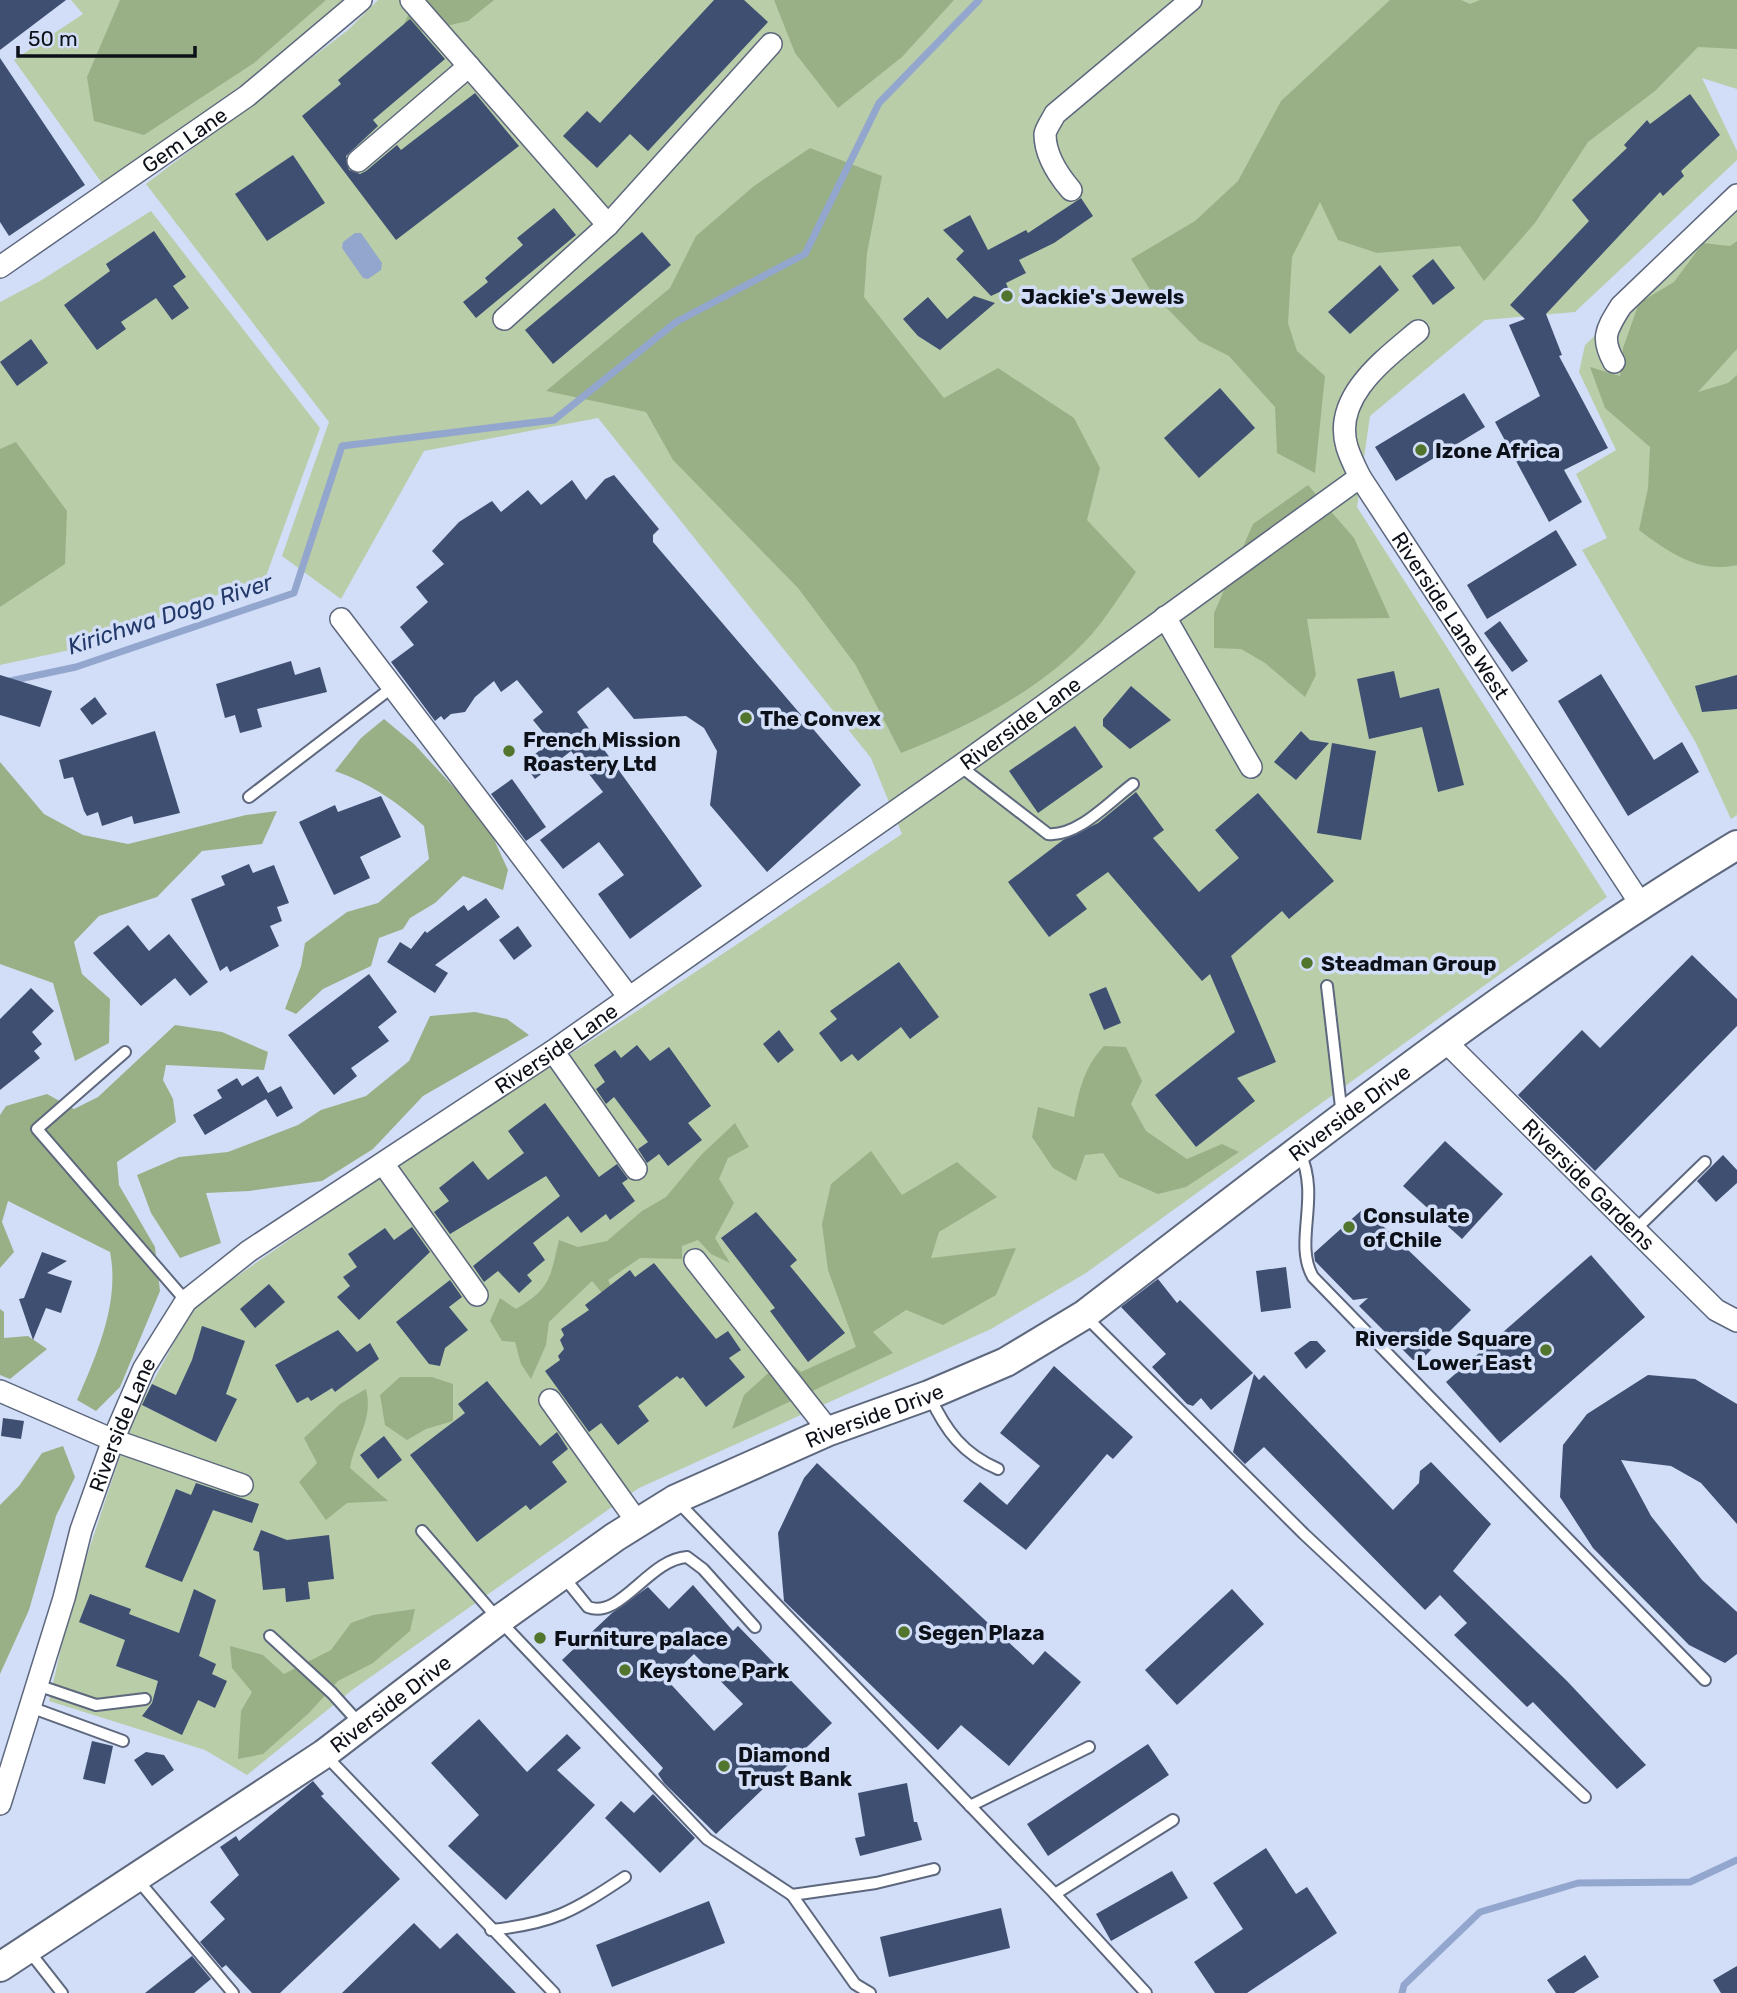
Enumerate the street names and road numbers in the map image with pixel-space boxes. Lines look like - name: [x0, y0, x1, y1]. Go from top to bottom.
- street label: Gem Lane: [137, 101, 232, 178]
- street label: Riverside Lane West: [1387, 527, 1515, 704]
- street label: Riverside Lane: [955, 671, 1085, 775]
- street label: Riverside Lane: [490, 998, 622, 1099]
- street label: Riverside Drive: [1283, 1059, 1415, 1166]
- street label: Riverside Gardens: [1518, 1113, 1661, 1255]
- street label: Riverside Lane: [83, 1352, 160, 1495]
- street label: Riverside Drive: [801, 1378, 947, 1453]
- street label: Riverside Drive: [325, 1649, 456, 1758]

